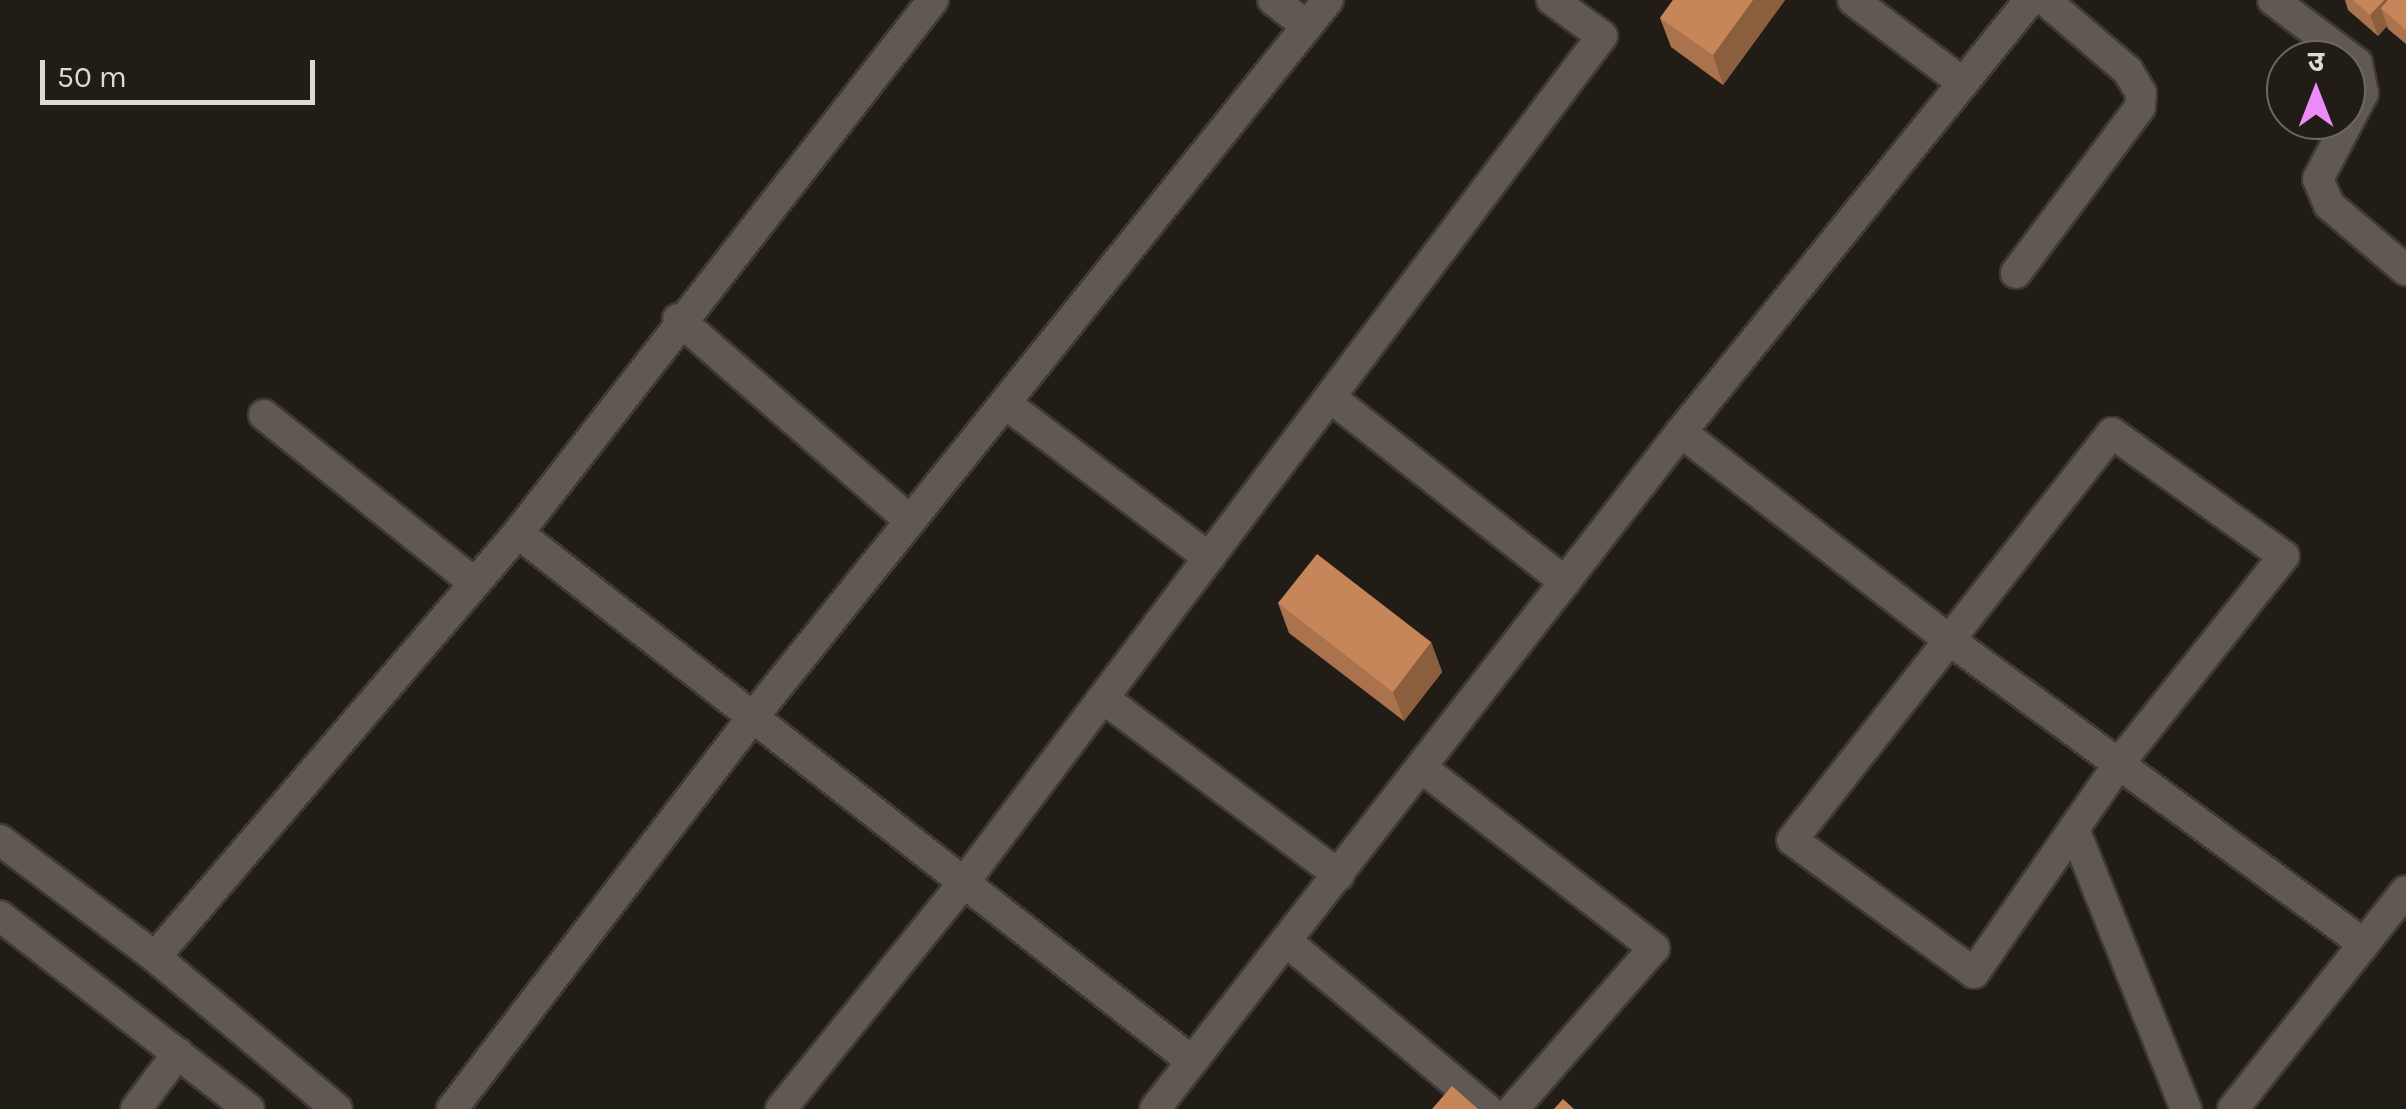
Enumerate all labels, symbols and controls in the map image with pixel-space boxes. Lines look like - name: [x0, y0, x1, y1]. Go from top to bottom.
- scale bar: [45, 40, 320, 102]
- north arrow: [2266, 40, 2366, 140]
- text: उ: [2308, 45, 2324, 78]
- text: 50 m: [57, 59, 127, 95]

